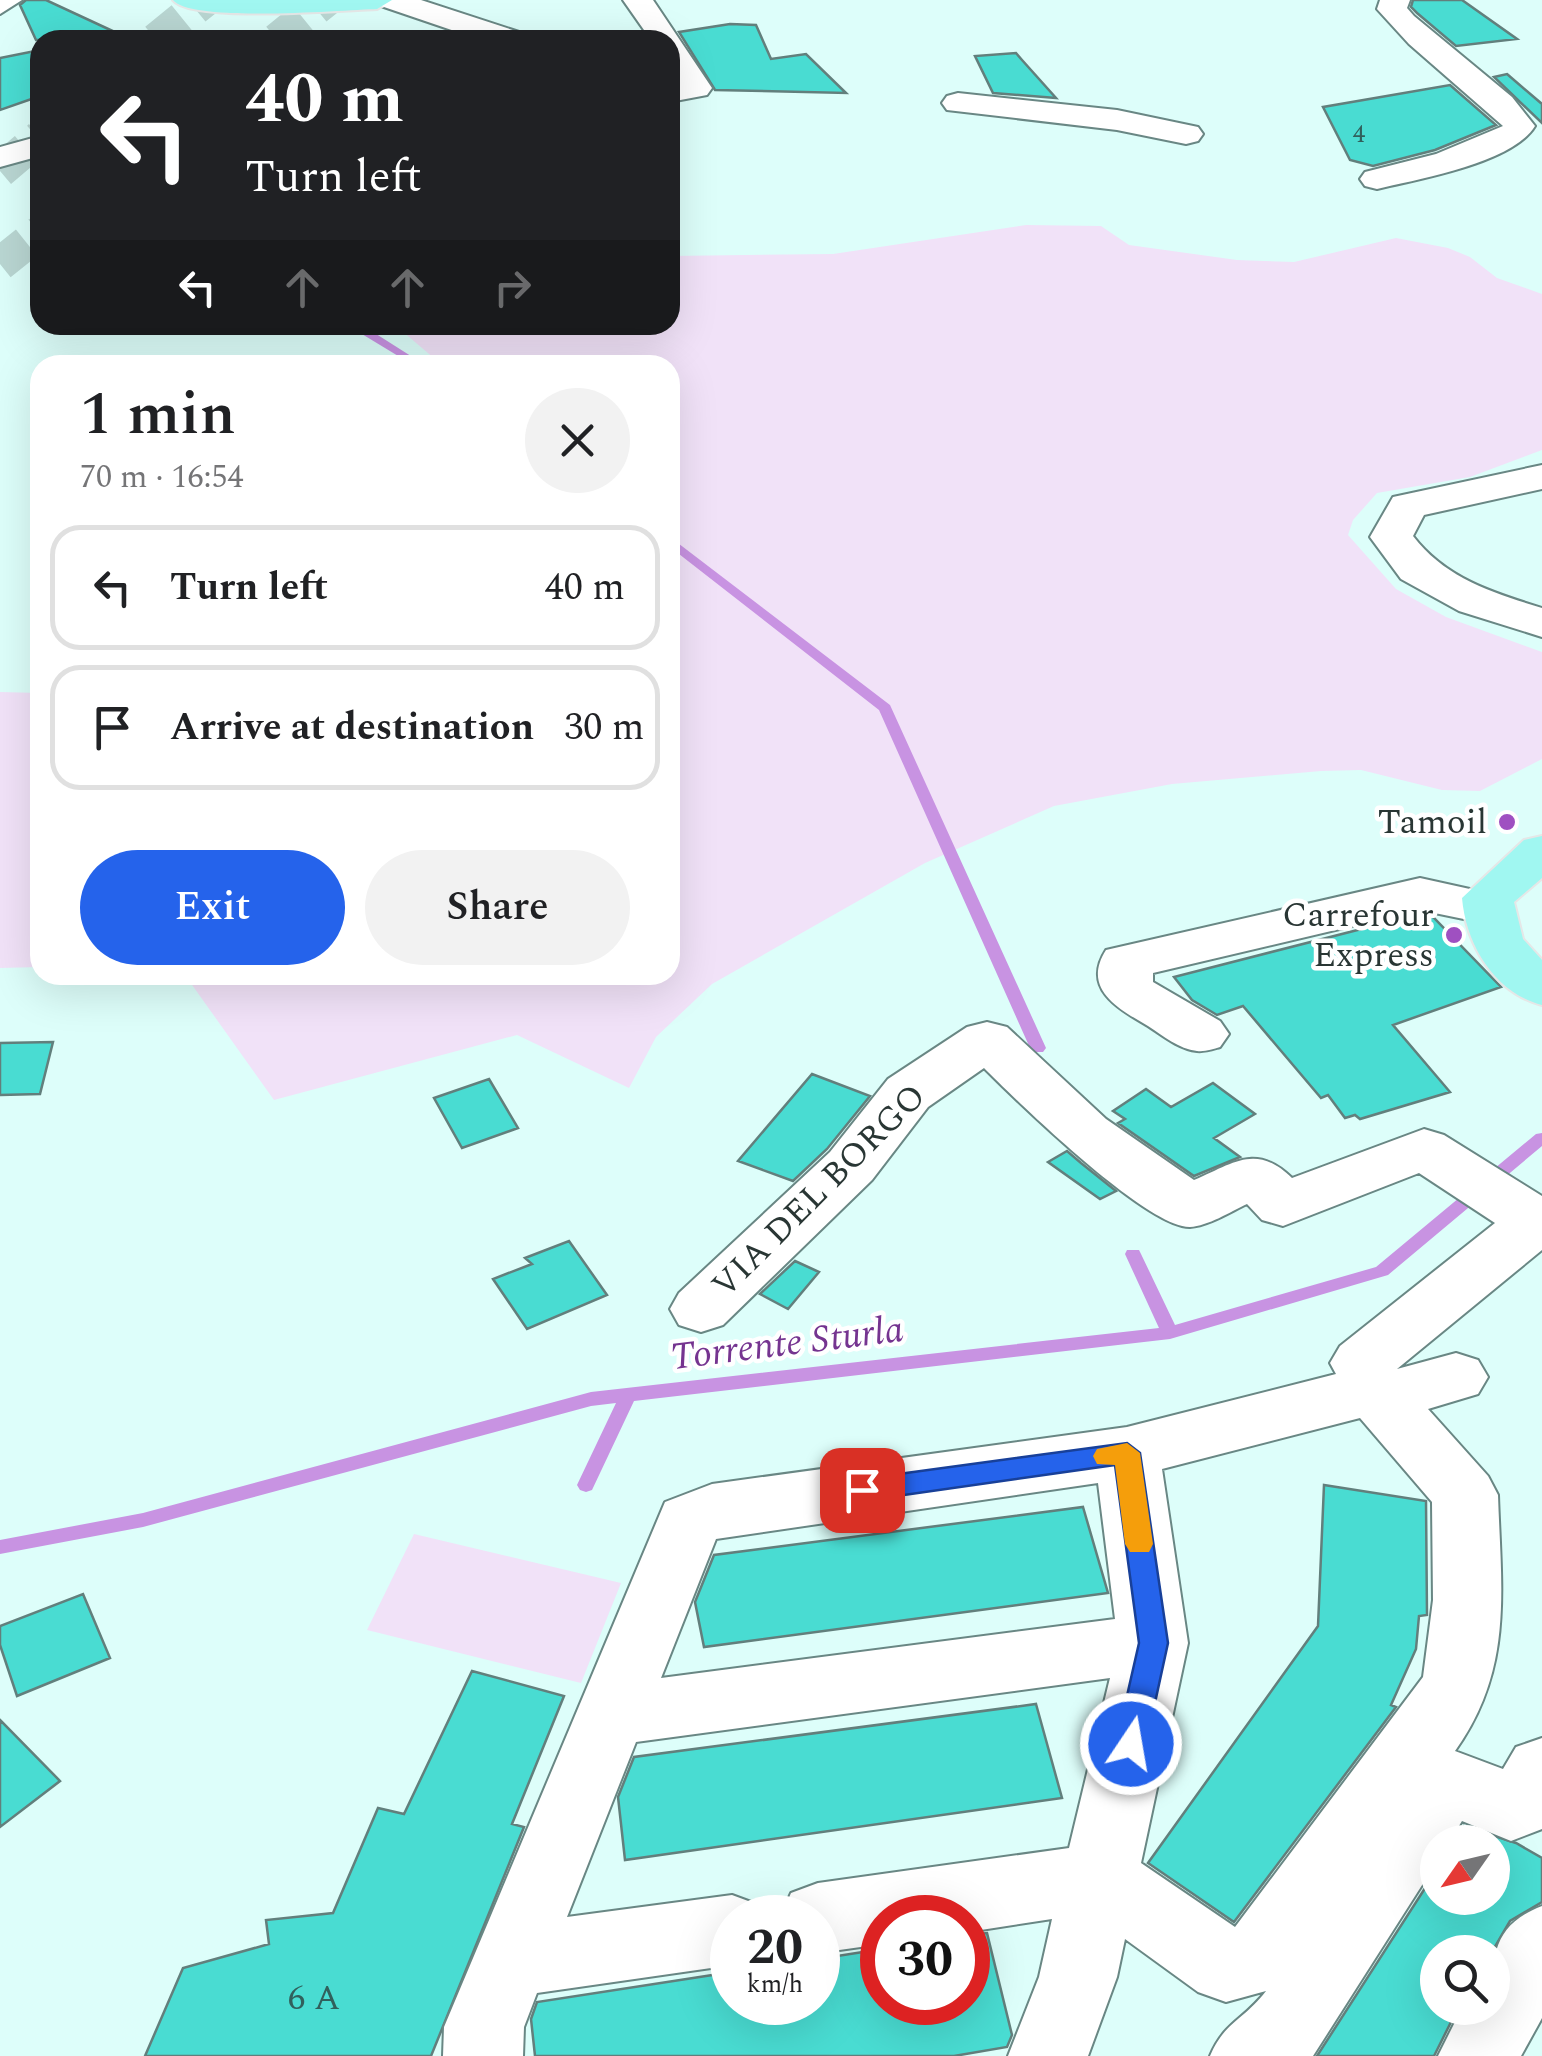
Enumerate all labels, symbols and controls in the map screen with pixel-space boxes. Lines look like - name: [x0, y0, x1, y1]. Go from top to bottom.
- text: 40 m: [245, 47, 404, 153]
- icon: left: [80, 70, 210, 200]
- house number: 4: [1353, 116, 1366, 154]
- text: Turn left: [245, 143, 422, 212]
- icon: left: [170, 260, 225, 315]
- icon: ahead: [275, 260, 330, 315]
- icon: ahead: [380, 260, 435, 315]
- icon: right: [485, 260, 540, 315]
- text: 1 min: [80, 369, 236, 461]
- button: close: [525, 388, 630, 493]
- text: 70 m · 16:54: [80, 453, 244, 502]
- text: Turn left: [170, 559, 328, 617]
- text: 40 m: [545, 559, 625, 617]
- icon: left: [85, 560, 140, 615]
- text: Arrive at destination: [170, 699, 534, 757]
- text: 30 m: [564, 699, 644, 757]
- icon: arrive: [85, 700, 140, 755]
- place label: Tamoil: [1377, 796, 1487, 849]
- marker: Tamoil: [1496, 811, 1518, 833]
- button: Exit: [80, 850, 345, 965]
- button: Share: [365, 850, 630, 965]
- place label: Carrefour Express: [1282, 889, 1434, 982]
- marker: Carrefour Express: [1443, 924, 1465, 946]
- street label: VIA DEL BORGO: [700, 1072, 938, 1310]
- water label: Torrente Sturla: [667, 1301, 907, 1387]
- pin: [820, 1448, 905, 1533]
- icon: arrive: [835, 1463, 890, 1518]
- position arrow: [1079, 1692, 1183, 1796]
- north arrow: [1420, 1825, 1510, 1915]
- map controls: [1420, 1825, 1510, 2025]
- speed limit sign: 30: [860, 1895, 990, 2025]
- text: 20: [747, 1910, 803, 1986]
- button: search: [1420, 1935, 1510, 2025]
- text: km/h: [747, 1966, 803, 2004]
- house number: 6 A: [288, 1972, 340, 2025]

